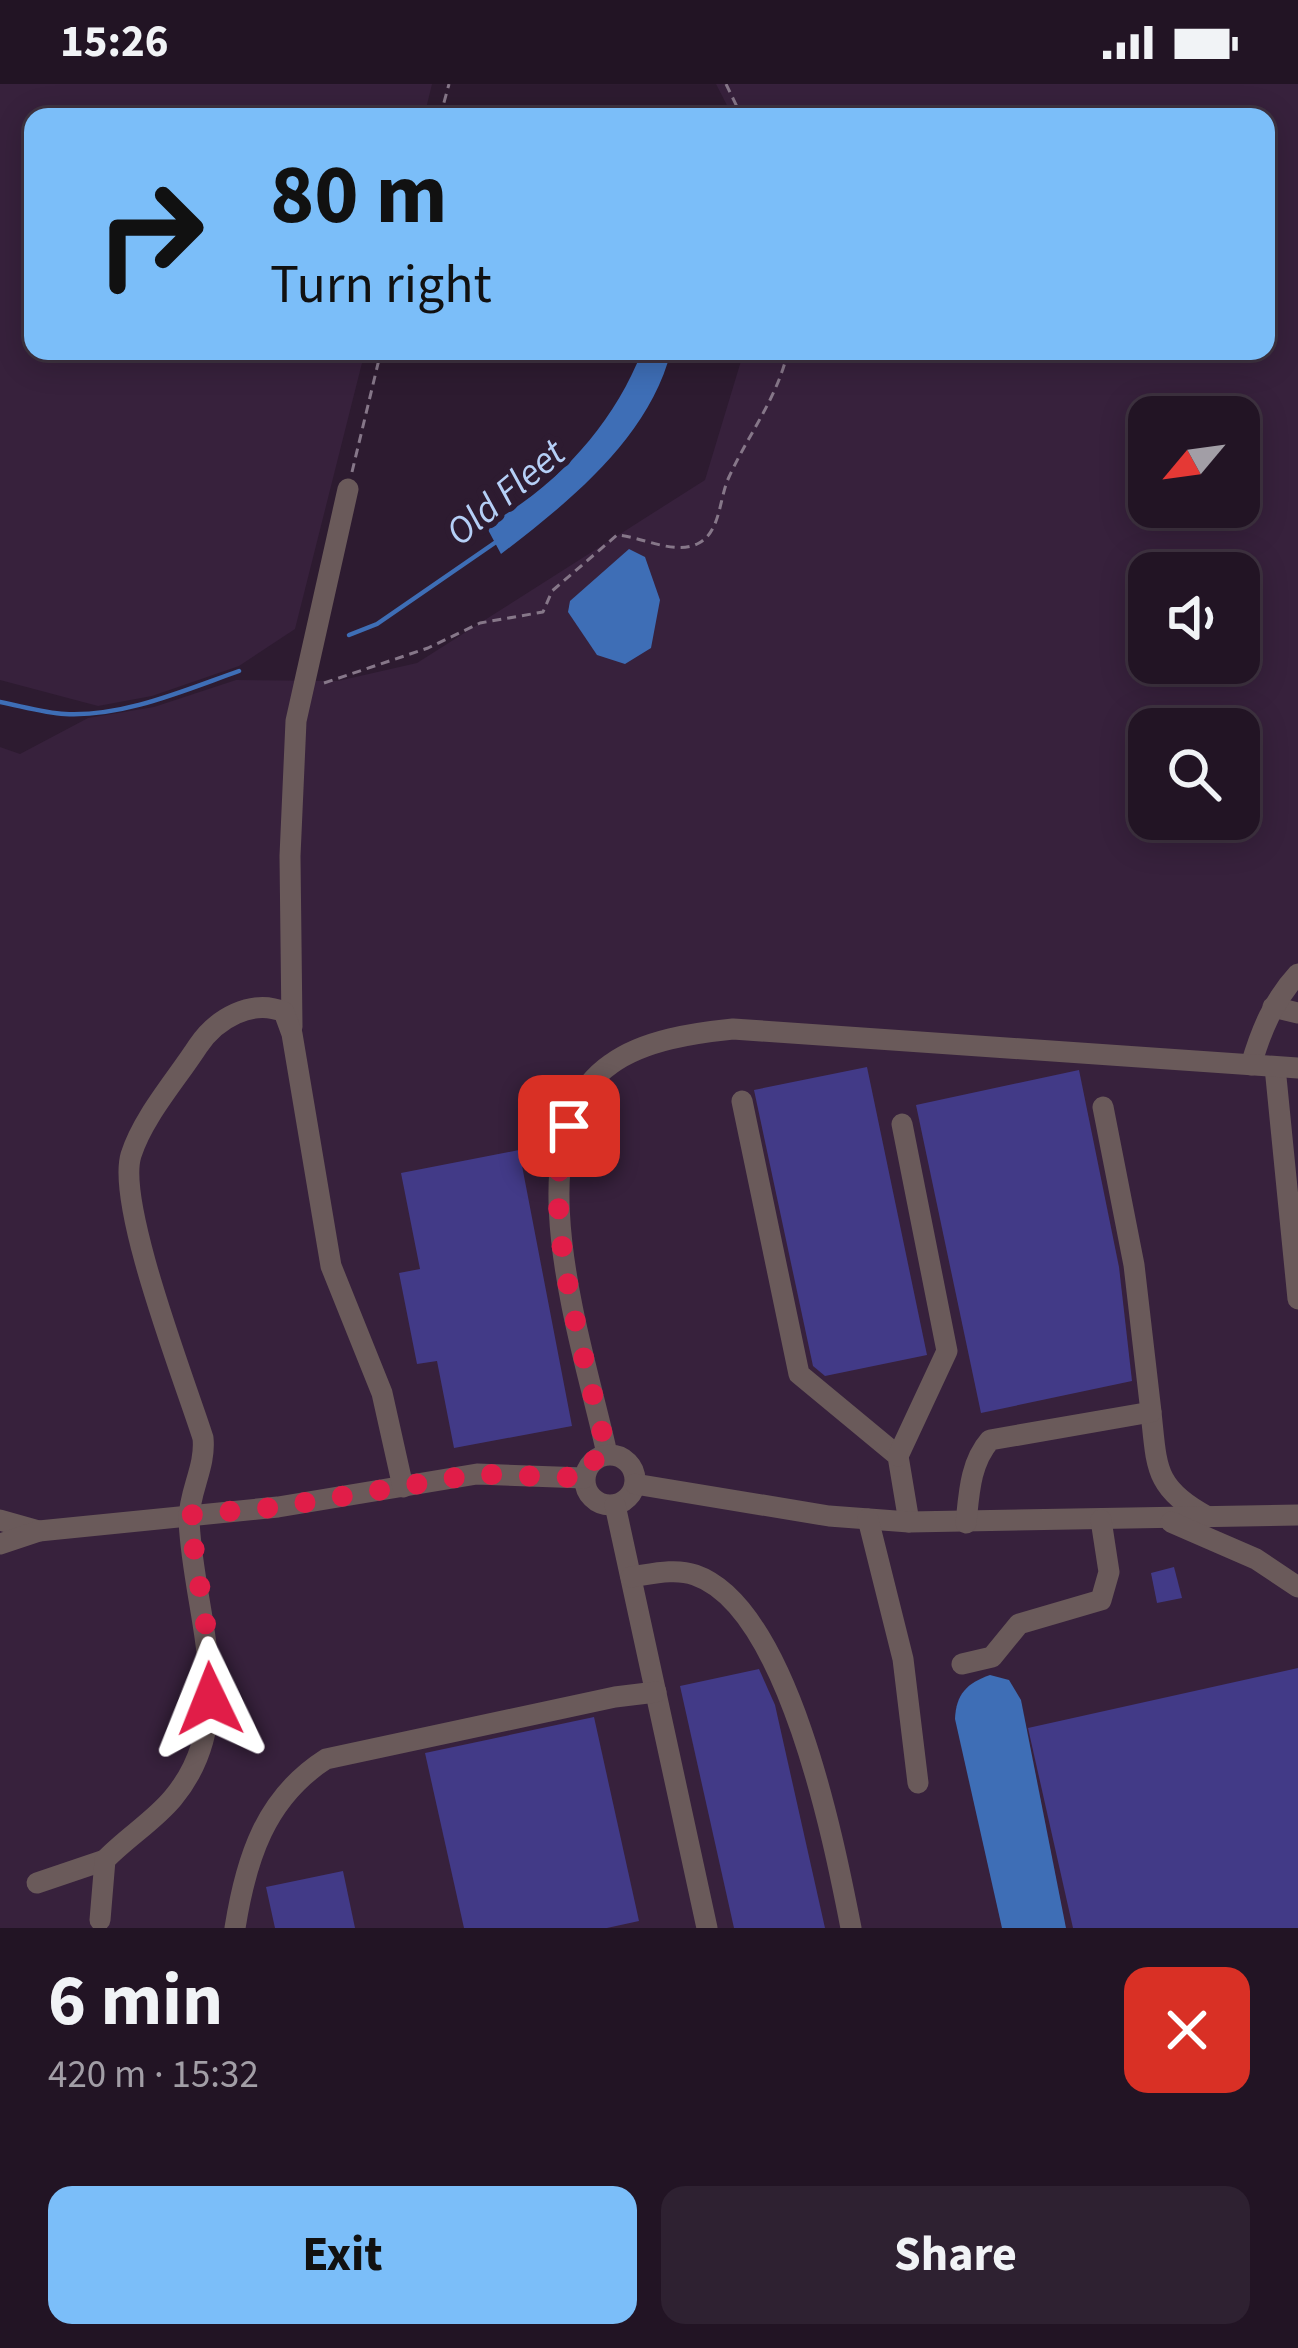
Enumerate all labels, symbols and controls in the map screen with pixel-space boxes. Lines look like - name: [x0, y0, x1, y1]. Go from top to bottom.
- text: 15:26: [60, 10, 169, 74]
- text: 80 m: [270, 136, 448, 256]
- icon: right: [72, 156, 228, 312]
- text: Turn right: [270, 247, 492, 324]
- north arrow: [1128, 396, 1260, 528]
- map controls: [1128, 396, 1260, 840]
- water label: Old Fleet: [434, 425, 579, 560]
- button: sound: [1128, 552, 1260, 684]
- button: search: [1128, 708, 1260, 840]
- pin: [518, 1075, 620, 1177]
- icon: arrive: [536, 1093, 602, 1159]
- position arrow: [147, 1636, 273, 1762]
- text: 6 min: [48, 1950, 223, 2053]
- button: close: [1124, 1967, 1250, 2093]
- text: 420 m · 15:32: [48, 2047, 259, 2103]
- button: Exit: [48, 2186, 637, 2324]
- button: Share: [661, 2186, 1250, 2324]

